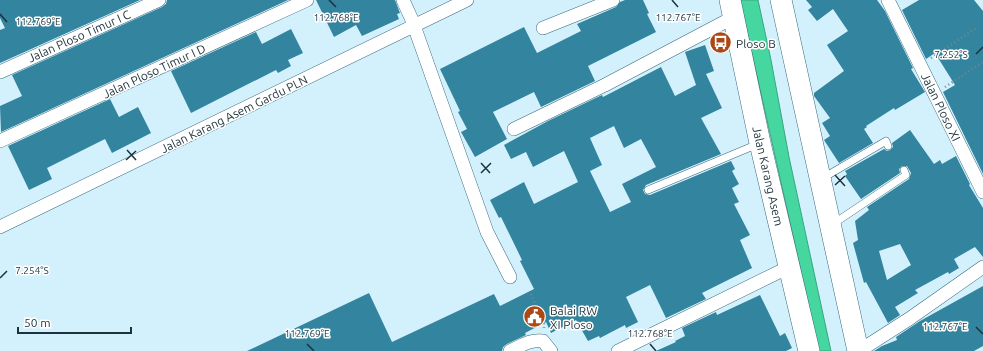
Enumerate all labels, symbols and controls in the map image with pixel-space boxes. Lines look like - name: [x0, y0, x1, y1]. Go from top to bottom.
- street label: Jalan Ploso Timur I C: [26, 7, 133, 64]
- text: 112.768°E: [313, 12, 359, 23]
- text: 112.767°E: [655, 12, 701, 23]
- text: 112.769°E: [15, 16, 61, 27]
- bus stop icon: Ploso B: [707, 30, 733, 56]
- place label: Ploso B: [736, 37, 776, 50]
- street label: Jalan Ploso Timur I D: [101, 41, 207, 101]
- text: 7.252°S: [934, 49, 968, 60]
- street label: Jalan Ploso XI: [919, 71, 963, 143]
- street label: Jalan Karang Asem Gardu PLN: [158, 73, 310, 155]
- street label: Jalan Karang Asem: [750, 125, 786, 227]
- text: 7.254°S: [15, 265, 49, 276]
- public building icon: Balai RW XI Ploso: [521, 304, 547, 330]
- place label: Balai RW XI Ploso: [550, 304, 597, 331]
- scale bar: [18, 309, 131, 335]
- text: 50 m: [24, 316, 51, 329]
- text: 112.767°E: [922, 321, 968, 332]
- text: 112.769°E: [284, 328, 330, 339]
- text: 112.768°E: [627, 328, 673, 339]

